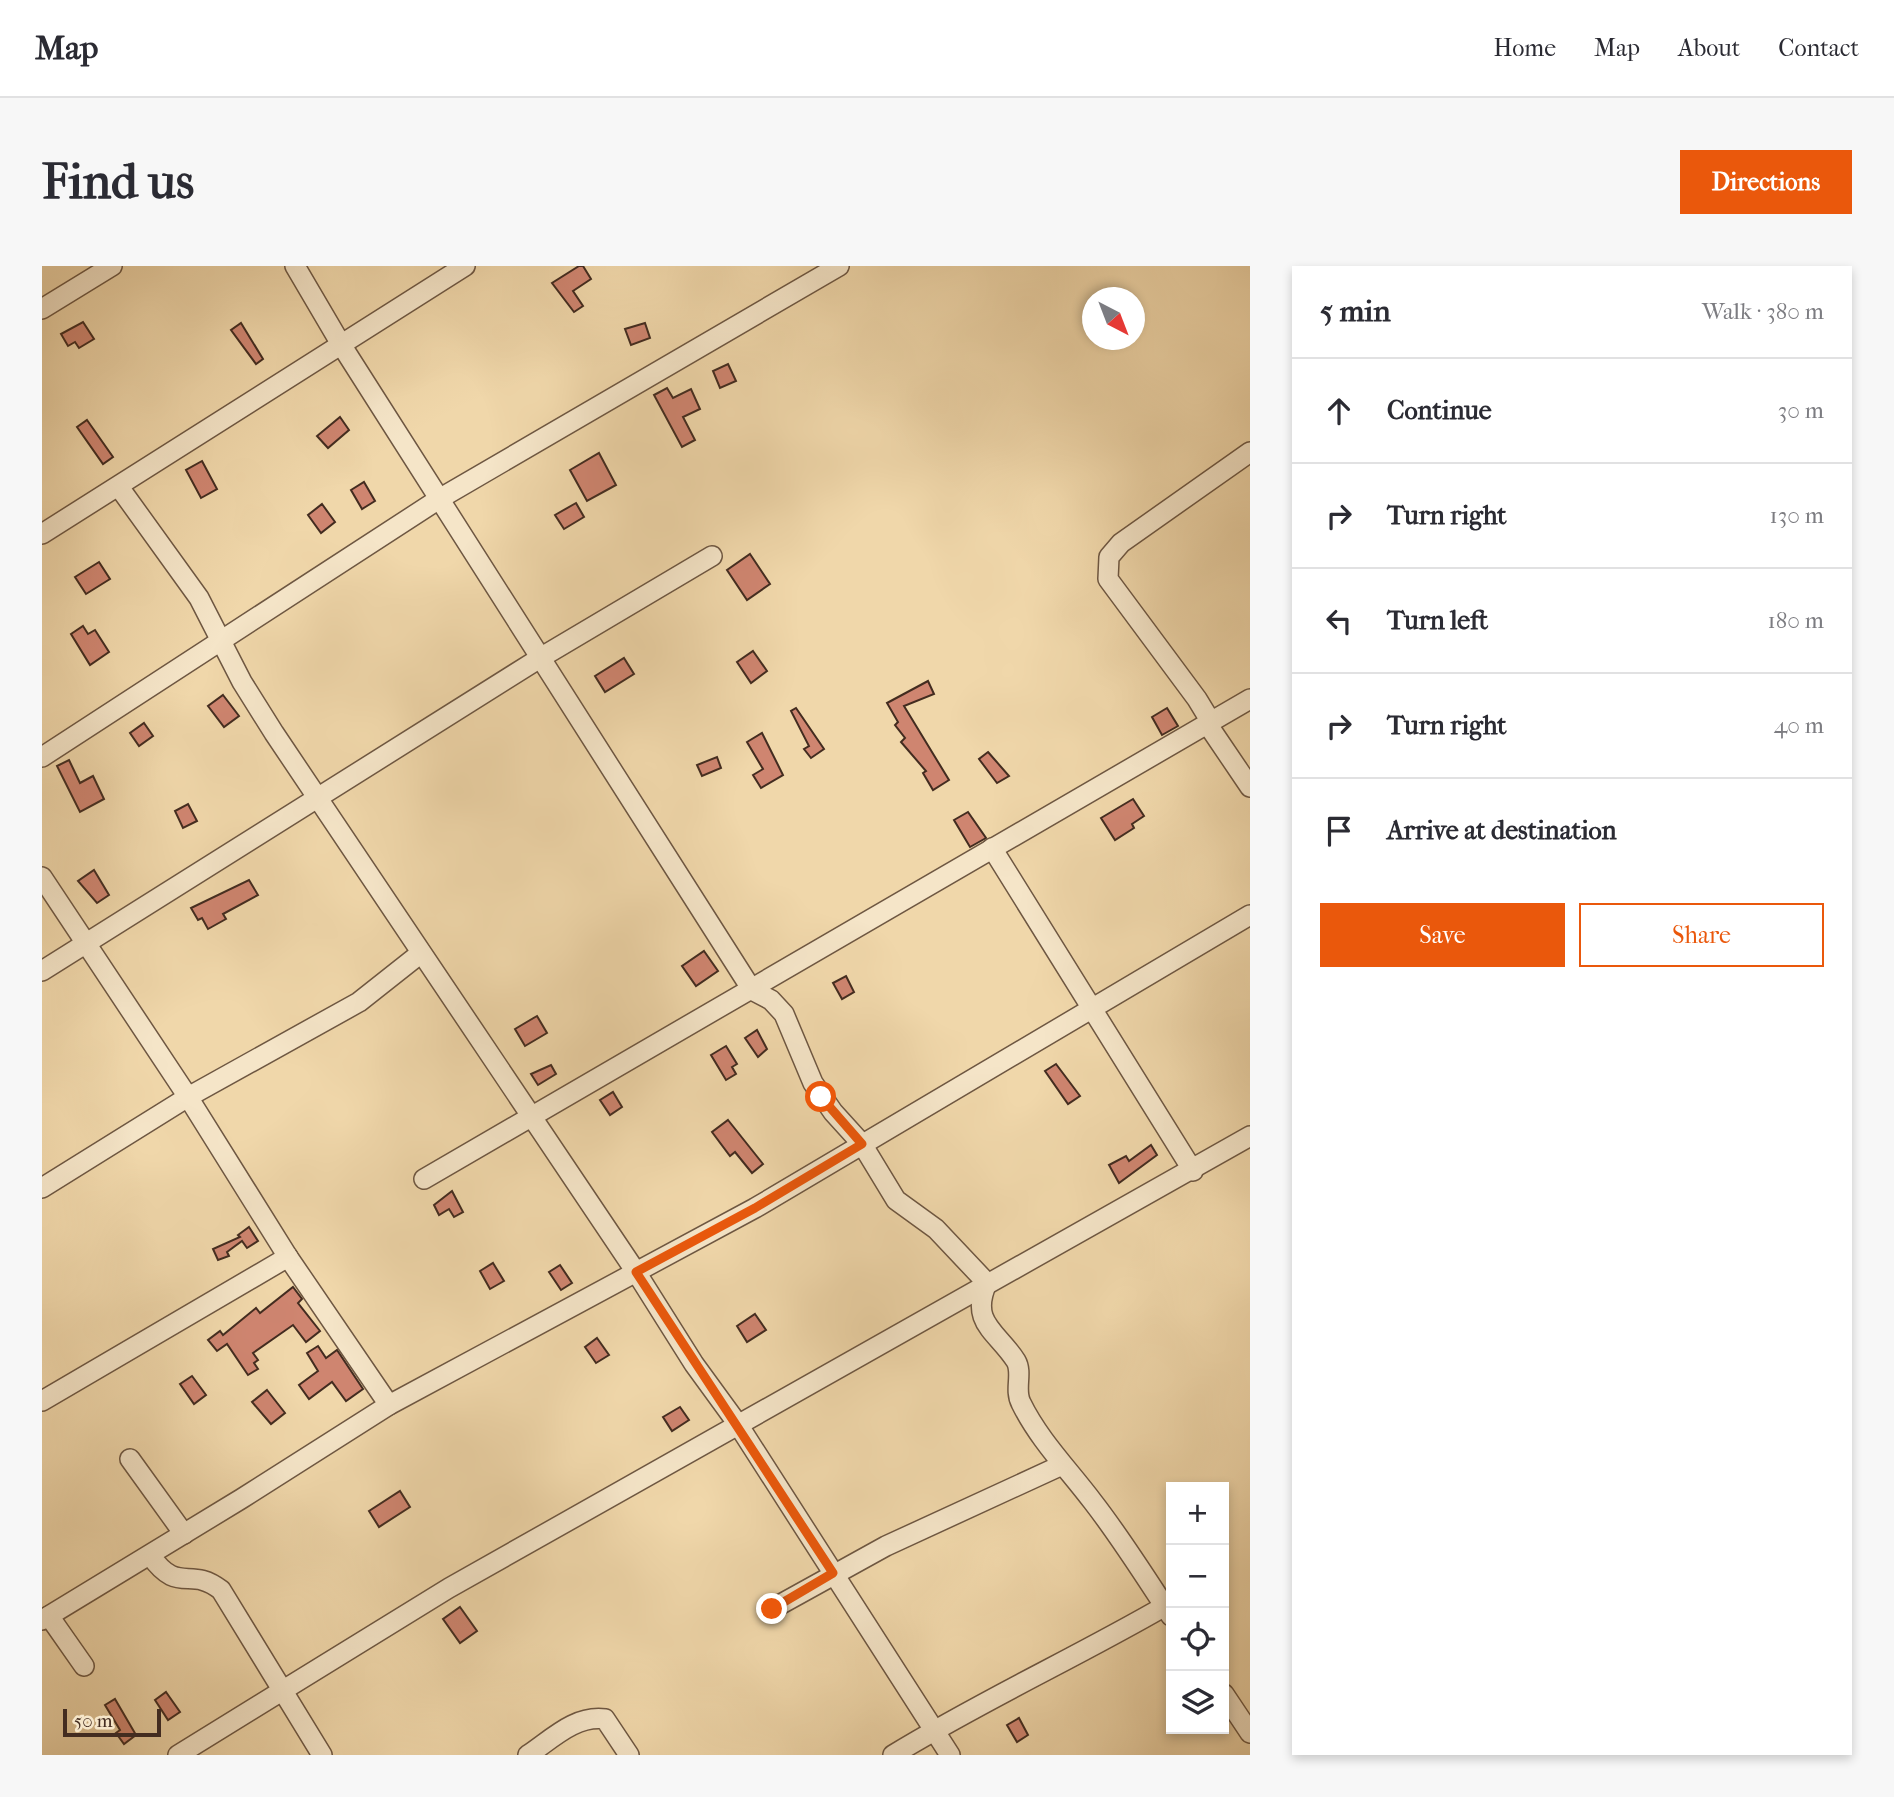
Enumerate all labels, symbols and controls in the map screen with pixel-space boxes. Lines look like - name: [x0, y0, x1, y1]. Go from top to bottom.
- text: Map: [35, 29, 98, 68]
- text: Home: [1494, 34, 1556, 62]
- text: Map: [1594, 34, 1640, 62]
- text: About: [1678, 34, 1740, 62]
- text: Contact: [1778, 34, 1859, 62]
- button: Directions: [1680, 150, 1852, 214]
- text: Find us: [42, 153, 194, 211]
- north arrow: [1082, 287, 1145, 350]
- text: 5 min: [1320, 294, 1391, 329]
- text: Walk · 380 m: [1702, 298, 1824, 325]
- icon: ahead: [1320, 392, 1358, 430]
- text: Continue: [1387, 395, 1492, 426]
- text: 30 m: [1778, 397, 1824, 424]
- icon: right: [1320, 497, 1358, 535]
- text: Turn right: [1387, 500, 1507, 531]
- text: 130 m: [1770, 502, 1824, 529]
- icon: left: [1320, 602, 1358, 640]
- text: Turn left: [1387, 605, 1488, 636]
- text: 180 m: [1767, 607, 1824, 634]
- icon: right: [1320, 707, 1358, 745]
- text: Turn right: [1387, 710, 1507, 741]
- text: 40 m: [1774, 712, 1824, 739]
- icon: arrive: [1320, 812, 1358, 850]
- text: Arrive at destination: [1387, 815, 1617, 846]
- button: Save: [1320, 903, 1565, 967]
- button: Share: [1579, 903, 1824, 967]
- route start: [805, 1081, 836, 1112]
- map controls: [1166, 1482, 1229, 1734]
- button: +: [1166, 1482, 1229, 1545]
- button: −: [1166, 1545, 1229, 1608]
- route end: [756, 1593, 787, 1624]
- button: locate: [1166, 1608, 1229, 1671]
- button: layers: [1166, 1671, 1229, 1734]
- scale bar: [63, 1706, 161, 1738]
- text: 50 m: [74, 1710, 113, 1732]

